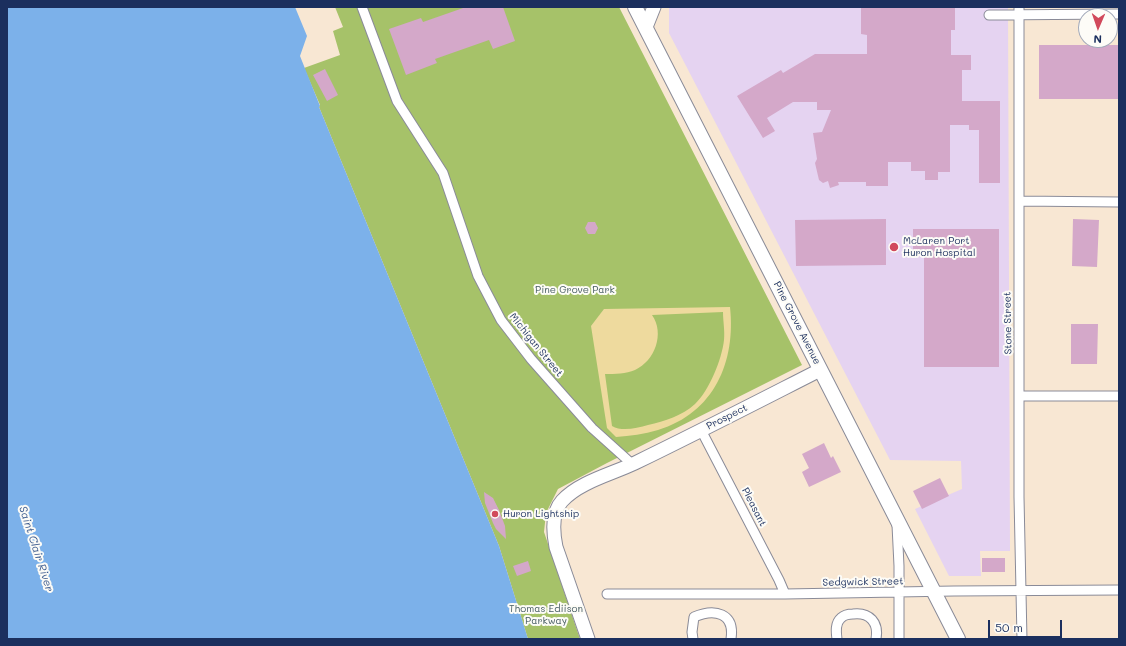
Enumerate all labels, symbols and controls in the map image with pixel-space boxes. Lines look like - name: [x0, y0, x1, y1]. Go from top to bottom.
- north arrow: [1078, 8, 1118, 48]
- text: N: [1093, 32, 1102, 47]
- place label: McLaren Port Huron Hospital: [903, 235, 976, 258]
- marker: McLaren Port Huron Hospital: [888, 241, 900, 253]
- street label: Pine Grove Avenue: [771, 279, 823, 367]
- park label: Pine Grove Park: [535, 284, 615, 296]
- street label: Stone Street: [1001, 292, 1015, 354]
- street label: Michigan Street: [507, 311, 565, 379]
- street label: Prospect: [704, 402, 750, 432]
- street label: Pleasant: [739, 486, 769, 528]
- water label: Saint Clair River: [16, 504, 56, 594]
- place label: Huron Lightship: [503, 508, 579, 520]
- marker: Huron Lightship: [490, 509, 500, 519]
- street label: Sedgwick Street: [822, 575, 904, 589]
- park label: Thomas Ediison Parkway: [509, 603, 583, 626]
- scale bar: [990, 612, 1064, 638]
- text: 50 m: [995, 619, 1023, 635]

